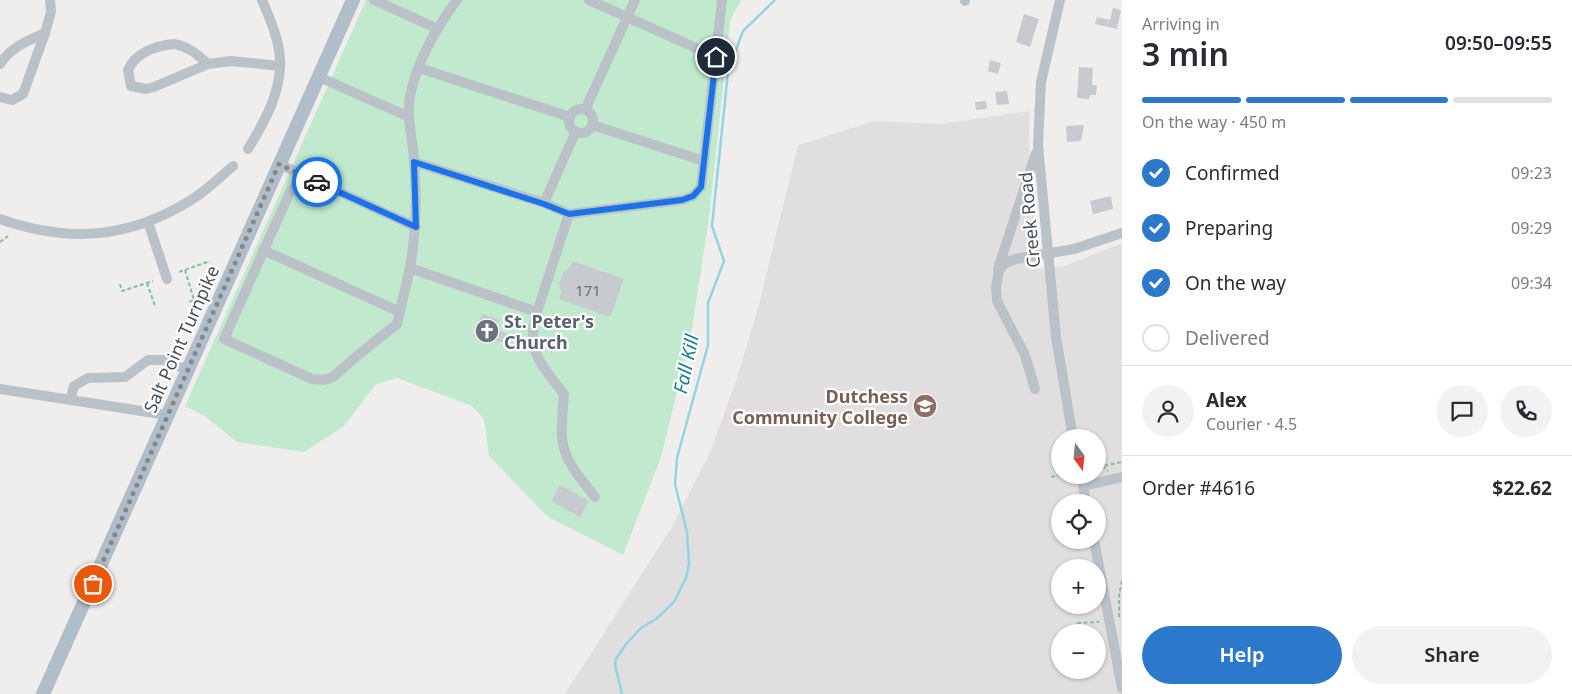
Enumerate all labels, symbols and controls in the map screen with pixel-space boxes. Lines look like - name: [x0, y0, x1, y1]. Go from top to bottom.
- text: Arriving in: [1142, 13, 1220, 35]
- text: 09:50–09:55: [1445, 30, 1552, 56]
- text: 3 min: [1142, 32, 1229, 75]
- pin: [695, 36, 737, 78]
- icon: home: [702, 43, 730, 71]
- text: On the way · 450 m: [1142, 111, 1286, 133]
- courier: [292, 157, 342, 207]
- icon: check: [1142, 159, 1170, 187]
- text: Confirmed: [1185, 160, 1280, 186]
- text: 09:23: [1511, 162, 1552, 184]
- icon: car: [303, 168, 331, 196]
- street label: Creek Road: [1013, 171, 1045, 269]
- icon: check: [1142, 214, 1170, 242]
- text: Preparing: [1185, 215, 1273, 241]
- text: 09:29: [1511, 217, 1552, 239]
- street label: Salt Point Turnpike: [138, 262, 224, 416]
- icon: check: [1142, 269, 1170, 297]
- text: On the way: [1185, 270, 1286, 296]
- text: 09:34: [1511, 272, 1552, 294]
- house number: 171: [575, 280, 601, 300]
- place label: St. Peter's Church: [504, 309, 594, 354]
- church icon: St. Peter's Church: [474, 318, 500, 344]
- text: Delivered: [1185, 325, 1270, 351]
- water label: Fall Kill: [667, 331, 705, 396]
- place label: Dutchess Community College: [732, 384, 908, 429]
- button: person: [1142, 385, 1194, 437]
- button: chat: [1436, 385, 1488, 437]
- button: phone: [1500, 385, 1552, 437]
- text: Alex: [1206, 387, 1247, 413]
- school or university icon: Dutchess Community College: [912, 393, 938, 419]
- text: Courier · 4.5: [1206, 413, 1297, 435]
- north arrow: [1051, 429, 1106, 484]
- map controls: [1051, 429, 1106, 679]
- text: Order #4616: [1142, 475, 1255, 501]
- text: $22.62: [1492, 475, 1552, 501]
- button: locate: [1051, 494, 1106, 549]
- button: +: [1051, 559, 1106, 614]
- pin: [72, 563, 114, 605]
- icon: bag: [79, 570, 107, 598]
- button: −: [1051, 624, 1106, 679]
- button: Help: [1142, 626, 1342, 684]
- button: Share: [1352, 626, 1552, 684]

